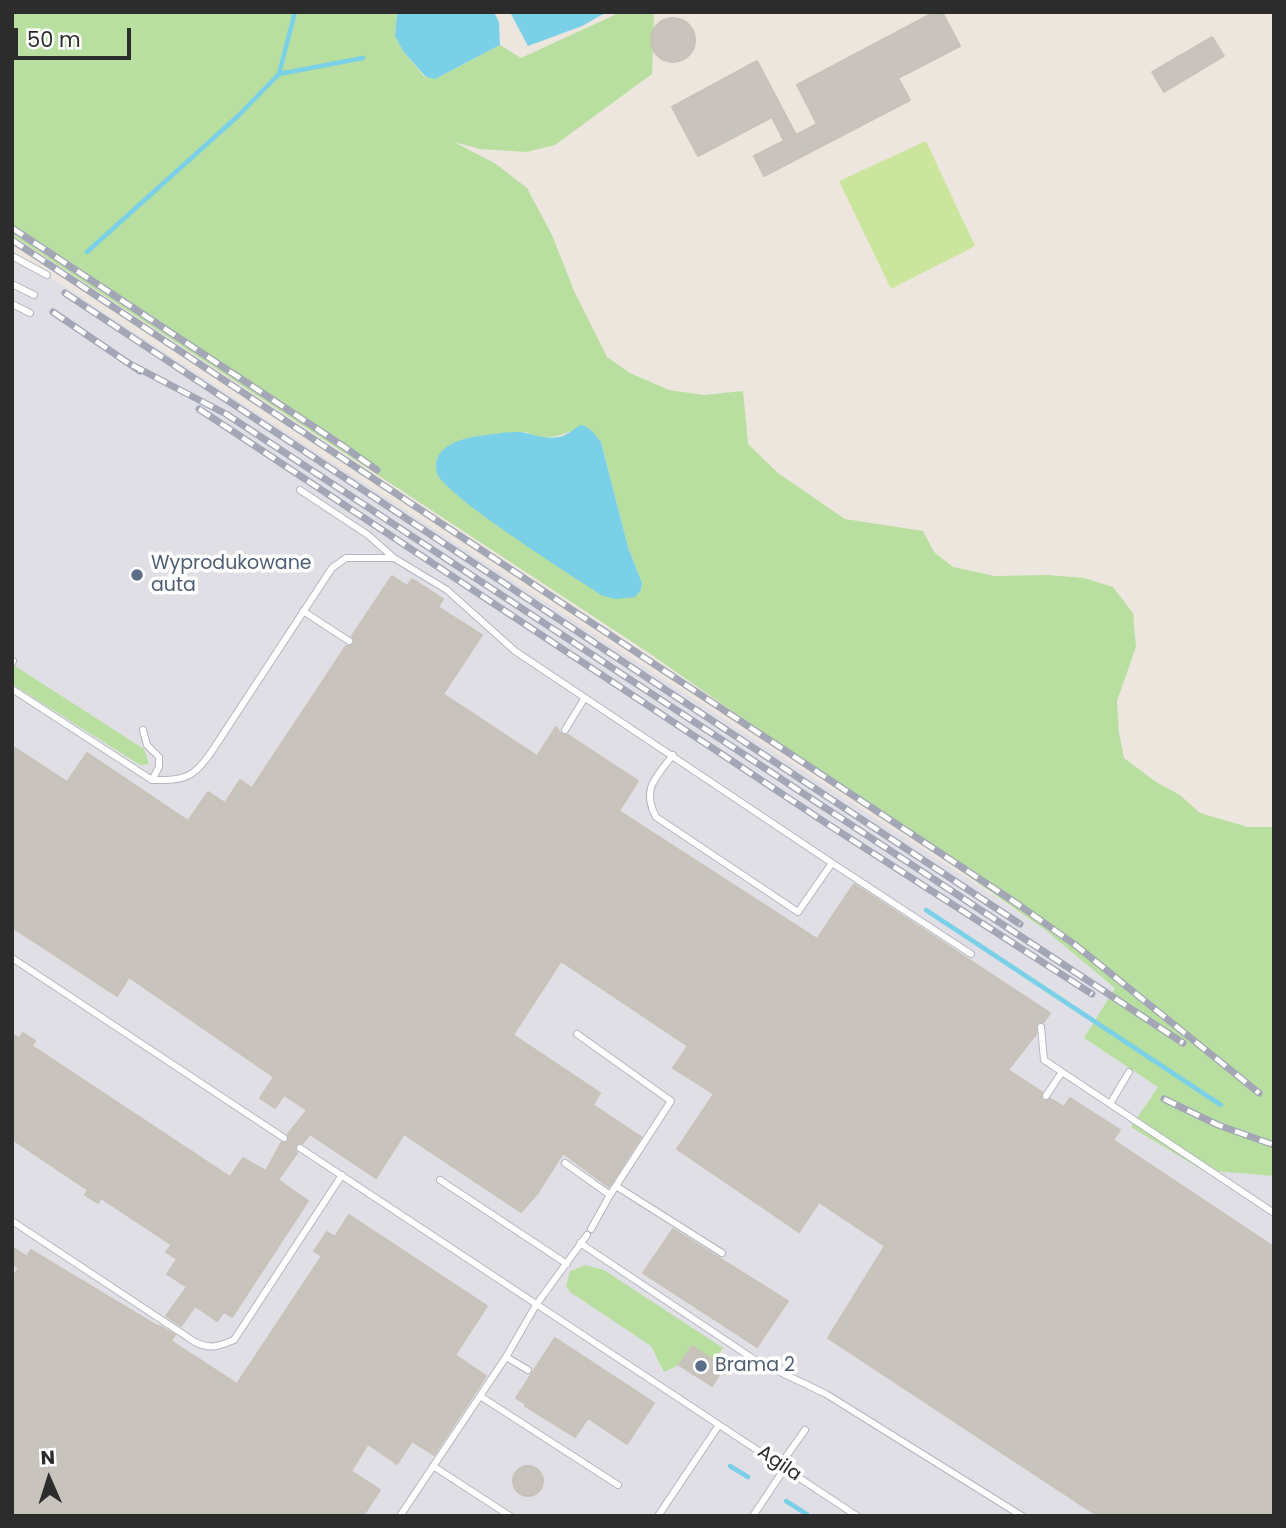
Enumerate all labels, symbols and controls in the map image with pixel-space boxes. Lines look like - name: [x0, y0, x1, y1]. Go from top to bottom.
- scale bar: [18, 14, 135, 58]
- text: 50 m: [27, 25, 81, 54]
- place label: Wyprodukowane auta: [151, 553, 312, 597]
- marker: Wyprodukowane auta: [129, 567, 145, 583]
- place label: Brama 2: [715, 1355, 795, 1377]
- marker: Brama 2: [693, 1358, 709, 1374]
- street label: Agila: [753, 1441, 805, 1487]
- north arrow: [14, 1444, 84, 1514]
- text: N: [40, 1444, 56, 1471]

